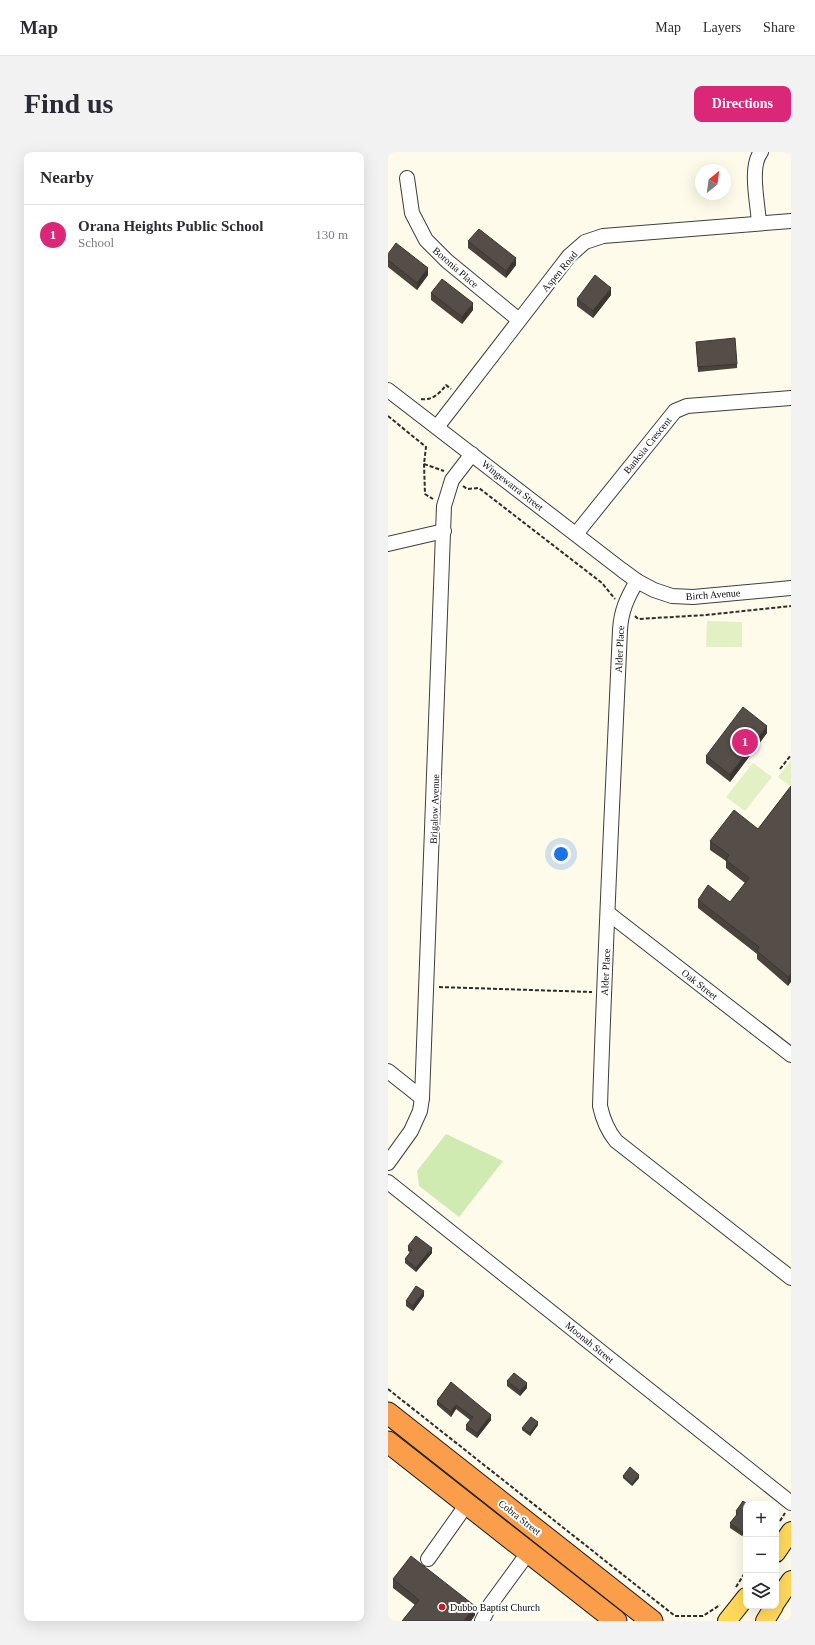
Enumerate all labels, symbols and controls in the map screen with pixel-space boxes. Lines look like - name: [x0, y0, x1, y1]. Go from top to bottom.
- text: Map: [20, 17, 58, 38]
- text: Map: [655, 20, 681, 35]
- text: Layers: [703, 20, 741, 35]
- text: Share: [763, 20, 795, 35]
- button: Directions: [694, 86, 791, 122]
- text: Find us: [24, 88, 114, 119]
- north arrow: [695, 164, 731, 200]
- text: Nearby: [40, 168, 94, 187]
- text: Orana Heights Public School: [78, 218, 263, 234]
- text: 1: [50, 227, 56, 242]
- text: 130 m: [315, 227, 348, 242]
- text: School: [78, 235, 114, 250]
- street label: Boronia Place: [431, 245, 481, 290]
- street label: Aspen Road: [539, 249, 579, 294]
- street label: Banksia Crescent: [621, 415, 674, 476]
- street label: Wingewarra Street: [480, 458, 546, 513]
- street label: Birch Avenue: [685, 587, 741, 602]
- street label: Alder Place: [613, 625, 626, 673]
- pin: 1: [732, 727, 758, 757]
- street label: Brigalow Avenue: [428, 774, 441, 844]
- your location: [551, 844, 571, 864]
- street label: Alder Place: [599, 948, 612, 996]
- street label: Oak Street: [680, 967, 720, 1002]
- street label: Moonah Street: [563, 1320, 616, 1365]
- street label: Cobra Street: [497, 1498, 543, 1537]
- map controls: [743, 1501, 779, 1609]
- button: +: [743, 1501, 779, 1537]
- button: −: [743, 1537, 779, 1573]
- button: layers: [743, 1573, 779, 1609]
- marker: Dubbo Baptist Church: [437, 1602, 447, 1612]
- place label: Dubbo Baptist Church: [450, 1602, 540, 1613]

